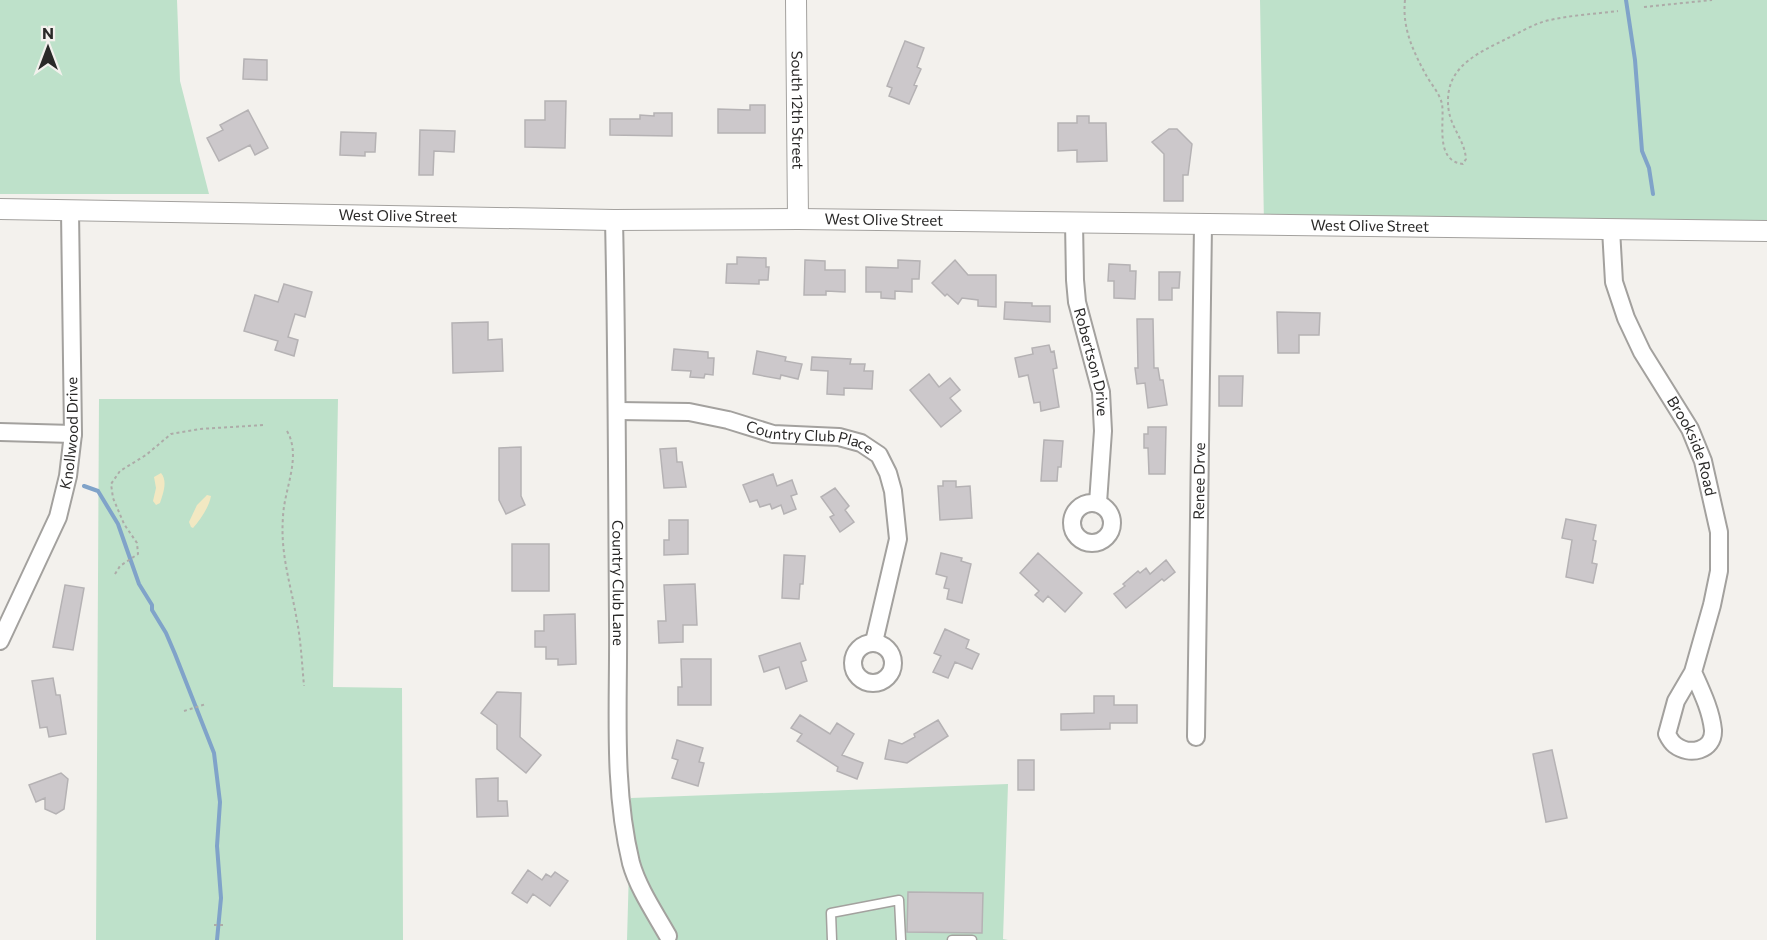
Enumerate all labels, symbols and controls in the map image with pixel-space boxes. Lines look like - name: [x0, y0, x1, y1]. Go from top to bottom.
- north arrow: [18, 18, 78, 78]
- text: N: [42, 23, 54, 42]
- street label: South 12th Street: [788, 51, 808, 169]
- street label: West Olive Street: [338, 205, 457, 225]
- street label: West Olive Street: [824, 209, 943, 229]
- street label: West Olive Street: [1310, 215, 1429, 235]
- street label: Robertson Drive: [1071, 306, 1112, 417]
- street label: Knollwood Drive: [55, 377, 81, 491]
- street label: Brookside Road: [1664, 393, 1721, 497]
- street label: Country Club Place: [744, 416, 877, 457]
- street label: Renee Drve: [1189, 442, 1208, 520]
- street label: Country Club Lane: [609, 520, 628, 646]

